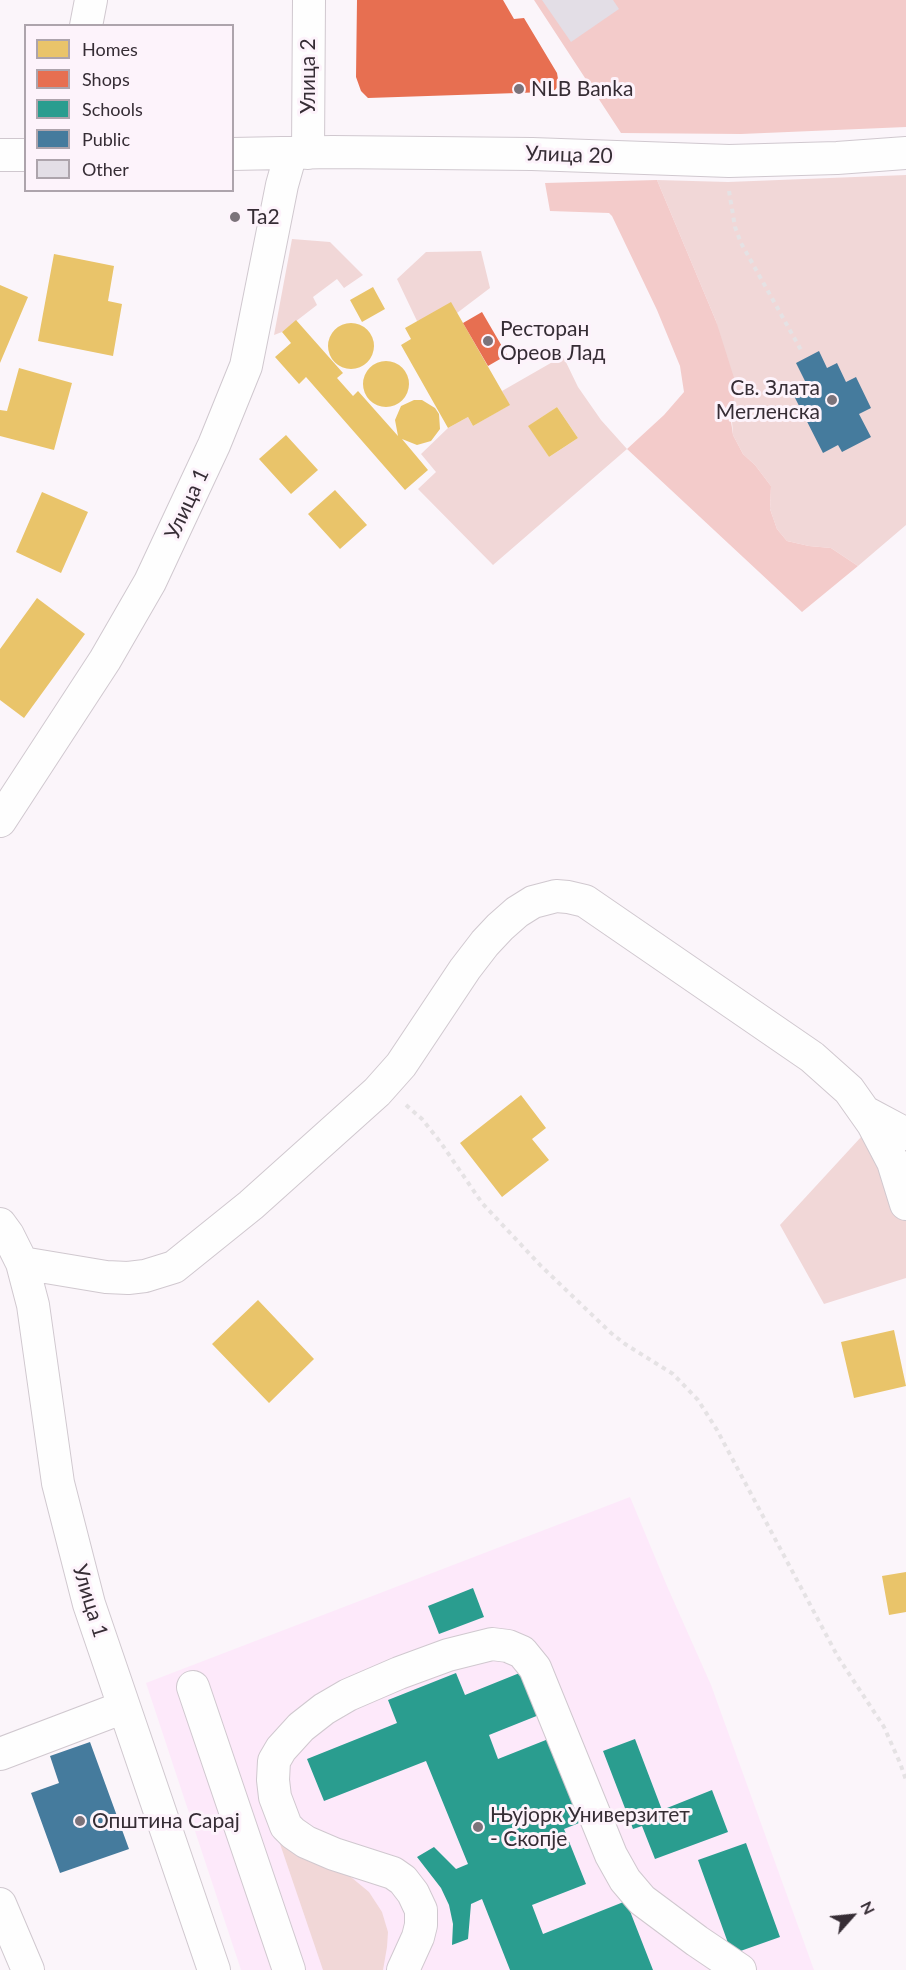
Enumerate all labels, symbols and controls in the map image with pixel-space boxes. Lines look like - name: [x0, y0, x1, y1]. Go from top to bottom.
- legend: [24, 24, 234, 192]
- text: Homes: [82, 38, 138, 60]
- street label: Улица 2: [295, 38, 321, 114]
- text: Shops: [82, 68, 130, 90]
- place label: NLB Banka: [531, 76, 633, 102]
- marker: NLB Banka: [512, 82, 526, 96]
- text: Schools: [82, 98, 143, 120]
- text: Public: [82, 128, 130, 150]
- street label: Улица 20: [525, 141, 613, 169]
- text: Other: [82, 158, 129, 180]
- place label: Ta2: [247, 204, 280, 230]
- marker: Ta2: [228, 210, 242, 224]
- place label: Ресторан Ореов Лад: [500, 316, 606, 366]
- marker: Ресторан Ореов Лад: [481, 334, 495, 348]
- place label: Св. Злата Мегленска: [716, 375, 820, 425]
- marker: Св. Злата Мегленска: [825, 393, 839, 407]
- street label: Улица 1: [160, 465, 214, 543]
- street label: Улица 1: [67, 1561, 113, 1641]
- place label: Њујорк Универзитет - Скопје: [490, 1802, 690, 1852]
- place label: Општина Сарај: [92, 1808, 240, 1834]
- marker: Општина Сарај: [73, 1814, 87, 1828]
- marker: Њујорк Универзитет - Скопје: [471, 1820, 485, 1834]
- north arrow: [822, 1886, 882, 1946]
- text: N: [857, 1898, 880, 1917]

